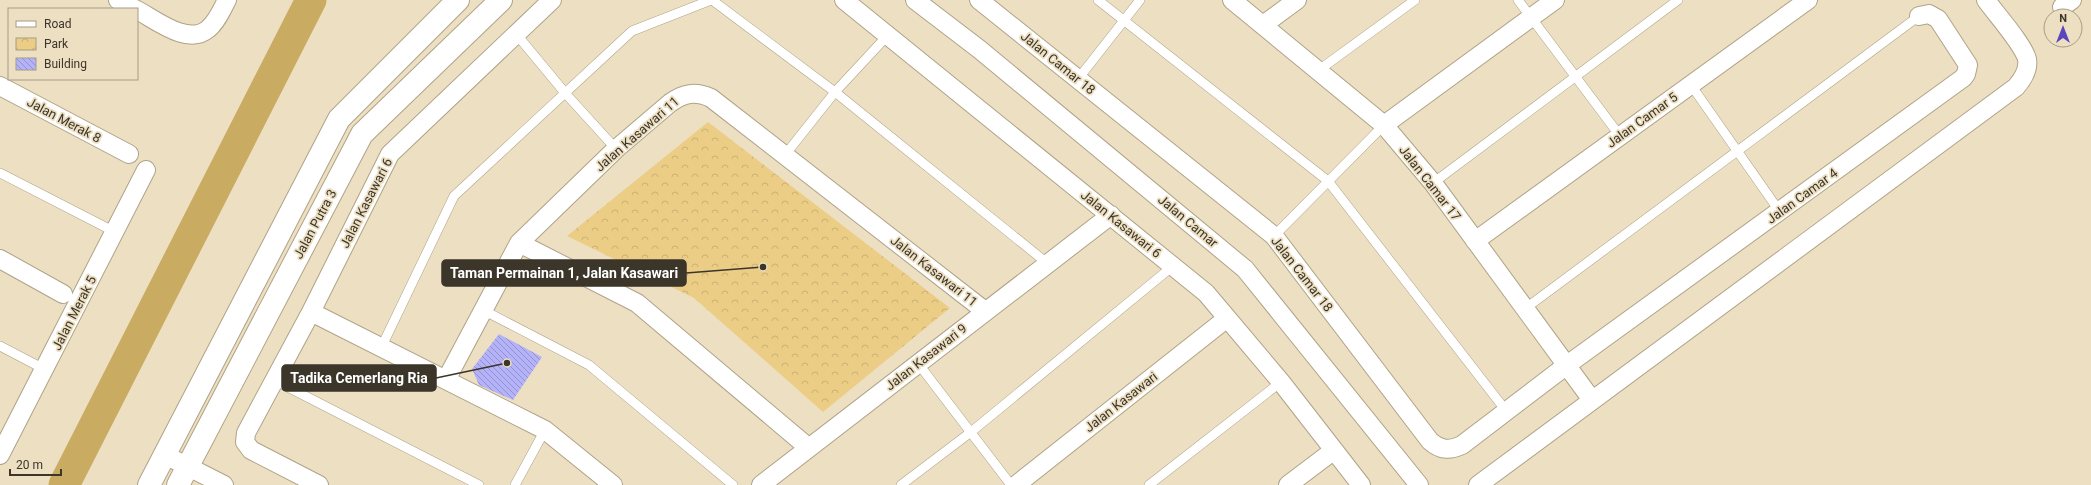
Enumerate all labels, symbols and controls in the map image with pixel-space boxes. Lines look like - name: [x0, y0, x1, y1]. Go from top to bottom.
- legend: [8, 8, 138, 80]
- north arrow: [2043, 8, 2083, 48]
- text: N: [2059, 12, 2067, 25]
- text: Road: [44, 17, 72, 31]
- street label: Jalan Camar 18: [1018, 28, 1098, 98]
- text: Park: [44, 37, 69, 51]
- text: Building: [44, 57, 87, 71]
- street label: Jalan Camar 5: [1604, 89, 1680, 151]
- street label: Jalan Merak 8: [25, 94, 103, 146]
- street label: Jalan Kasawari 11: [592, 94, 682, 174]
- street label: Jalan Camar 17: [1396, 142, 1464, 224]
- street label: Jalan Kasawari 6: [337, 156, 395, 250]
- street label: Jalan Camar 4: [1764, 165, 1841, 227]
- street label: Jalan Putra 3: [290, 187, 340, 261]
- street label: Jalan Kasawari 6: [1078, 187, 1164, 261]
- street label: Jalan Camar: [1155, 192, 1221, 251]
- street label: Jalan Kasawari 11: [888, 232, 980, 310]
- street label: Jalan Camar 18: [1268, 233, 1336, 315]
- callout: Taman Permainan 1, Jalan Kasawari: [442, 260, 686, 286]
- text: Taman Permainan 1, Jalan Kasawari: [450, 265, 678, 281]
- street label: Jalan Merak 5: [49, 273, 99, 353]
- street label: Jalan Kasawari 9: [882, 321, 970, 393]
- callout: Tadika Cemerlang Ria: [282, 365, 436, 391]
- street label: Jalan Kasawari: [1082, 369, 1160, 435]
- text: Tadika Cemerlang Ria: [290, 370, 428, 386]
- scale bar: [10, 451, 61, 477]
- text: 20 m: [16, 458, 43, 472]

